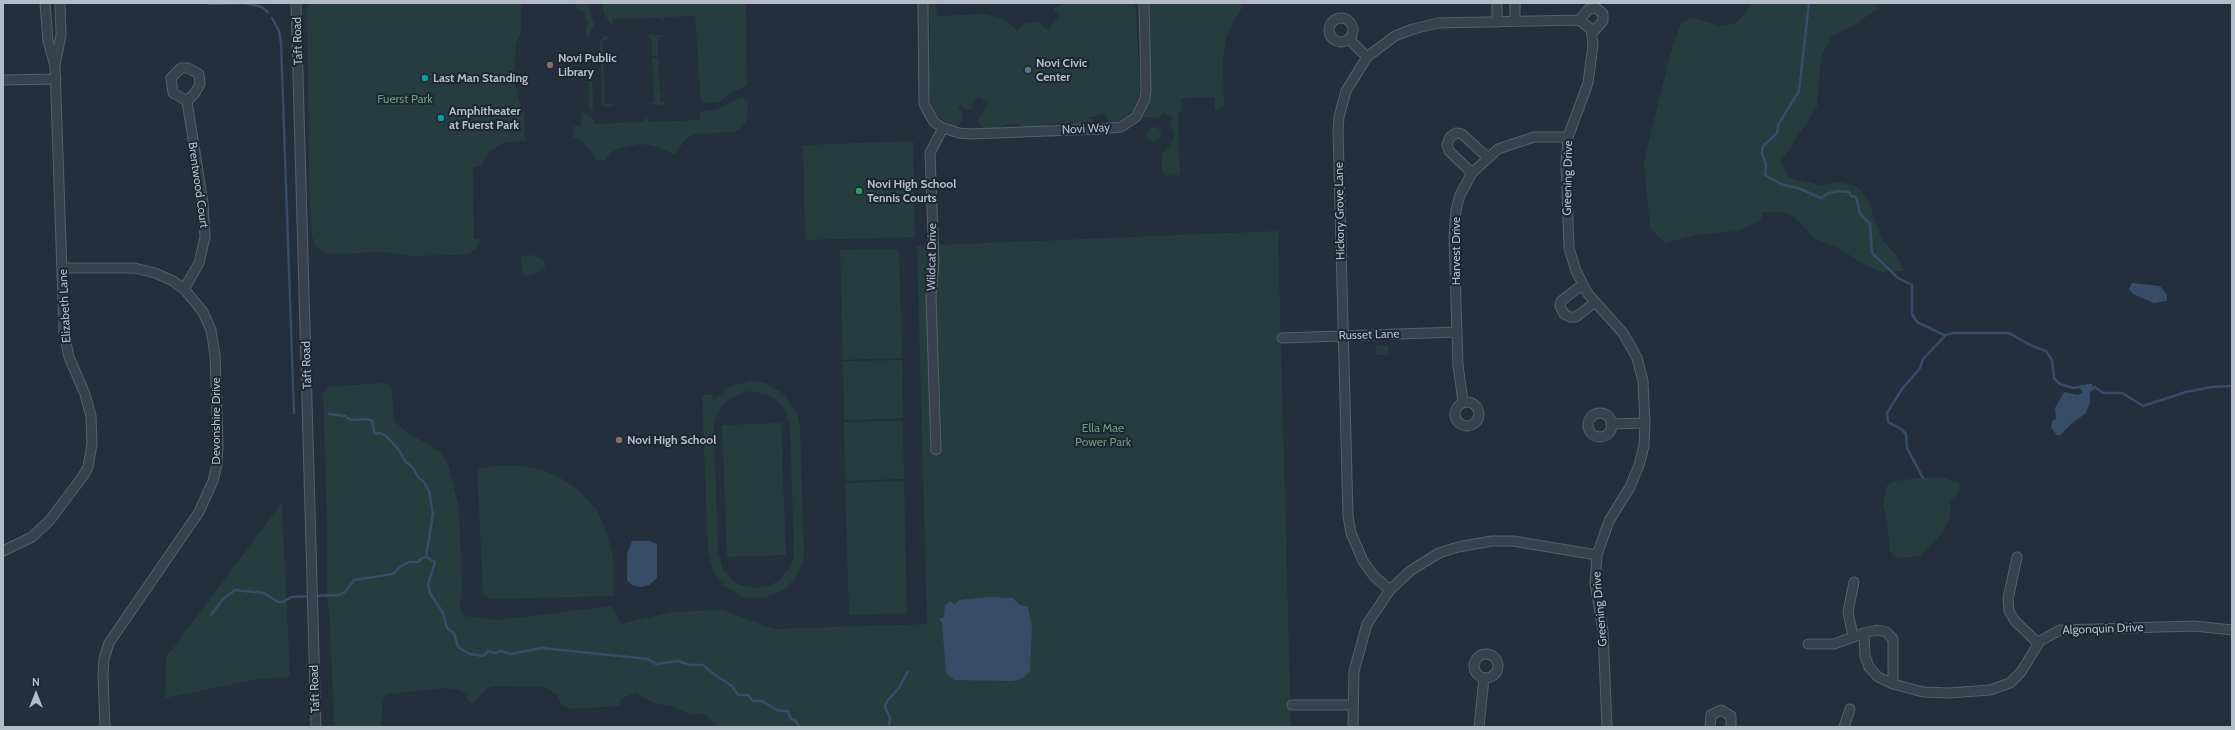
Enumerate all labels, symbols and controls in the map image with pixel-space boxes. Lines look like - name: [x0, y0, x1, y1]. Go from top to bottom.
- street label: Taft Road: [290, 17, 306, 65]
- place label: Novi Public Library: [558, 51, 617, 79]
- place label: Novi Civic Center: [1036, 56, 1087, 84]
- marker: Novi Public Library: [545, 60, 555, 70]
- marker: Novi Civic Center: [1023, 65, 1033, 75]
- place label: Last Man Standing: [433, 71, 528, 85]
- marker: Last Man Standing: [420, 73, 430, 83]
- park label: Fuerst Park: [377, 92, 433, 106]
- place label: Amphitheater at Fuerst Park: [449, 104, 520, 132]
- marker: Amphitheater at Fuerst Park: [436, 113, 446, 123]
- street label: Novi Way: [1061, 121, 1111, 137]
- street label: Greening Drive: [1560, 140, 1576, 216]
- street label: Brentwood Court: [185, 141, 211, 229]
- street label: Hickory Grove Lane: [1332, 162, 1348, 260]
- place label: Novi High School Tennis Courts: [867, 177, 956, 205]
- marker: Novi High School Tennis Courts: [854, 186, 864, 196]
- street label: Harvest Drive: [1449, 217, 1463, 285]
- street label: Wildcat Drive: [924, 223, 940, 291]
- street label: Elizabeth Lane: [56, 269, 74, 343]
- street label: Russet Lane: [1338, 327, 1400, 343]
- street label: Taft Road: [299, 341, 315, 389]
- street label: Devonshire Drive: [209, 377, 223, 465]
- park label: Ella Mae Power Park: [1075, 421, 1131, 449]
- place label: Novi High School: [627, 433, 716, 447]
- marker: Novi High School: [614, 435, 624, 445]
- street label: Greening Drive: [1590, 571, 1610, 647]
- street label: Algonquin Drive: [2062, 620, 2144, 638]
- street label: Taft Road: [307, 665, 323, 713]
- north arrow: [16, 674, 56, 714]
- text: N: [32, 675, 40, 689]

